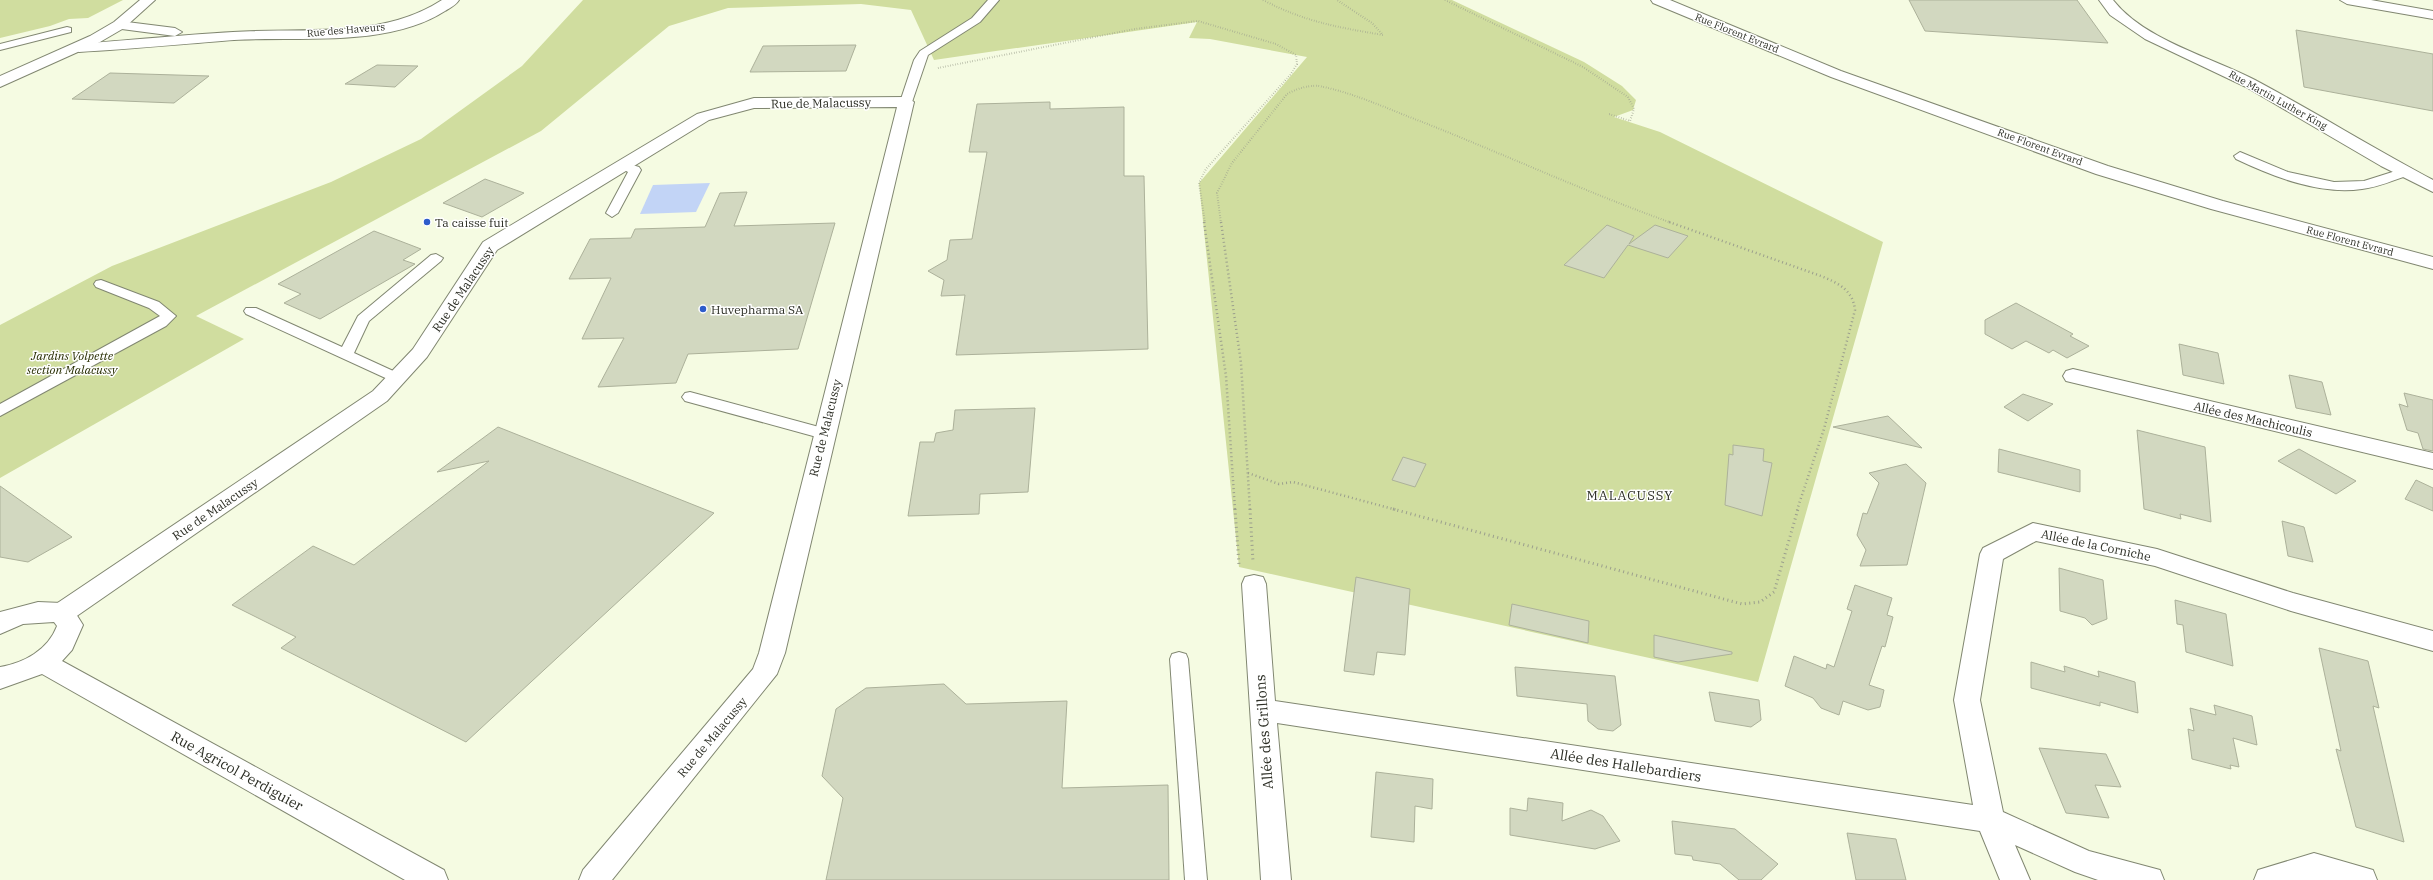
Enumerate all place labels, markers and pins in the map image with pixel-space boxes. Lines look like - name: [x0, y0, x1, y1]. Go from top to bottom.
- place label: Ta caisse fuit: [435, 215, 509, 230]
- marker: Ta caisse fuit: [422, 217, 432, 227]
- place label: Huvepharma SA: [711, 302, 804, 317]
- marker: Huvepharma SA: [698, 304, 708, 314]

